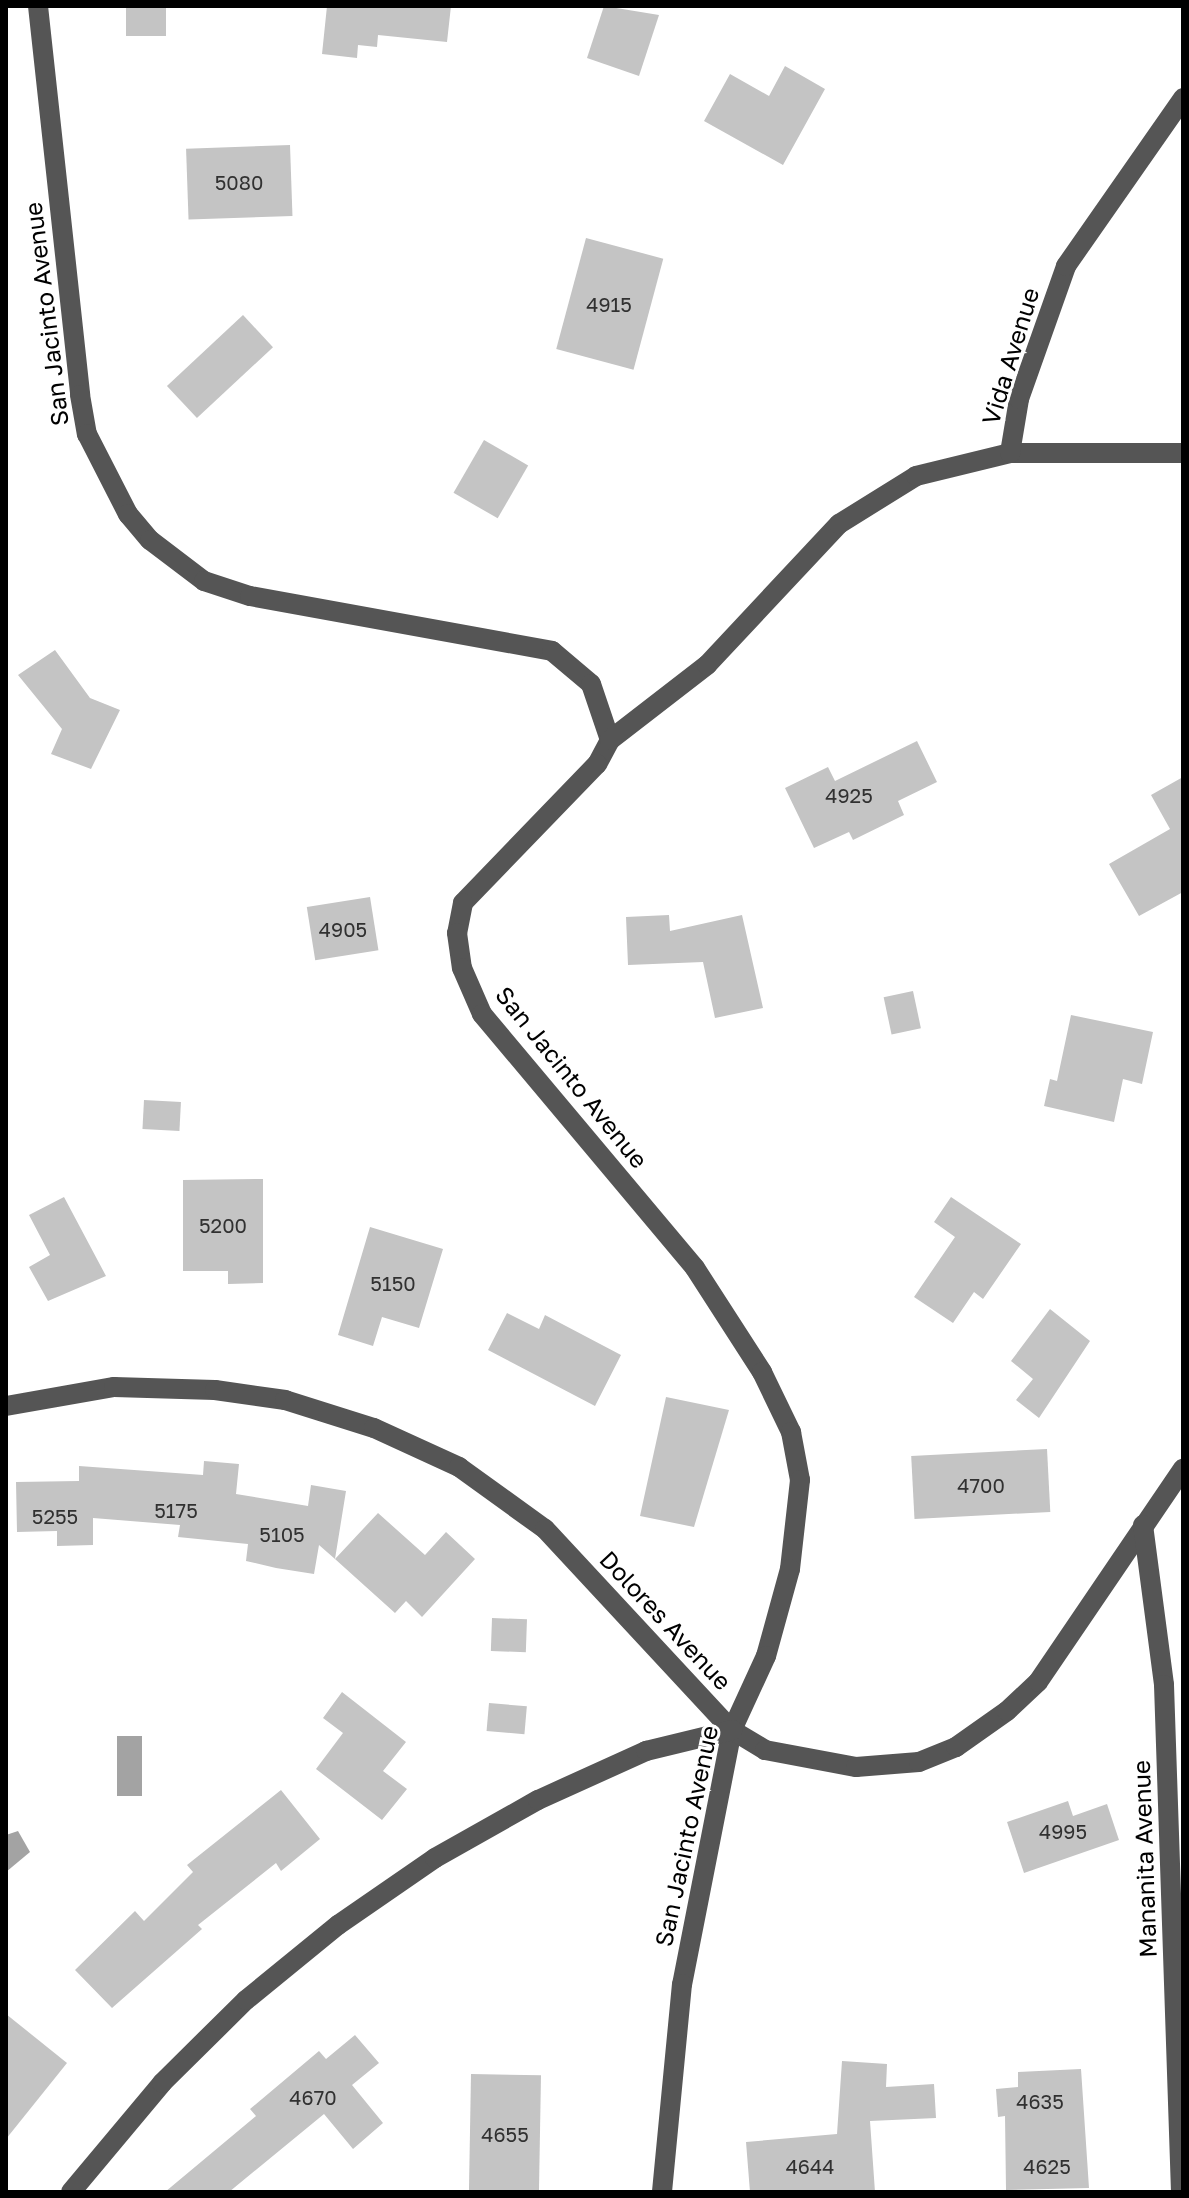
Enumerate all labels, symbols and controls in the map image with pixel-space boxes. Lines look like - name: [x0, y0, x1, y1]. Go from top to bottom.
- house number: 5080: [215, 170, 263, 194]
- street label: San Jacinto Avenue: [18, 200, 74, 428]
- street label: Vida Avenue: [976, 284, 1044, 428]
- house number: 4915: [586, 292, 632, 316]
- house number: 4925: [825, 783, 873, 807]
- house number: 4905: [319, 917, 367, 941]
- street label: San Jacinto Avenue: [490, 980, 654, 1174]
- house number: 5200: [199, 1213, 247, 1237]
- house number: 5150: [370, 1271, 416, 1295]
- house number: 4700: [957, 1473, 1005, 1497]
- house number: 5175: [154, 1498, 198, 1522]
- house number: 5255: [32, 1504, 78, 1528]
- house number: 5105: [259, 1522, 305, 1546]
- street label: Dolores Avenue: [594, 1545, 738, 1695]
- street label: San Jacinto Avenue: [648, 1723, 724, 1949]
- street label: Mananita Avenue: [1126, 1760, 1162, 1958]
- house number: 4995: [1039, 1819, 1087, 1843]
- house number: 4670: [289, 2085, 337, 2109]
- house number: 4635: [1016, 2089, 1064, 2113]
- house number: 4655: [481, 2122, 529, 2146]
- house number: 4644: [786, 2154, 834, 2178]
- house number: 4625: [1023, 2154, 1071, 2178]

